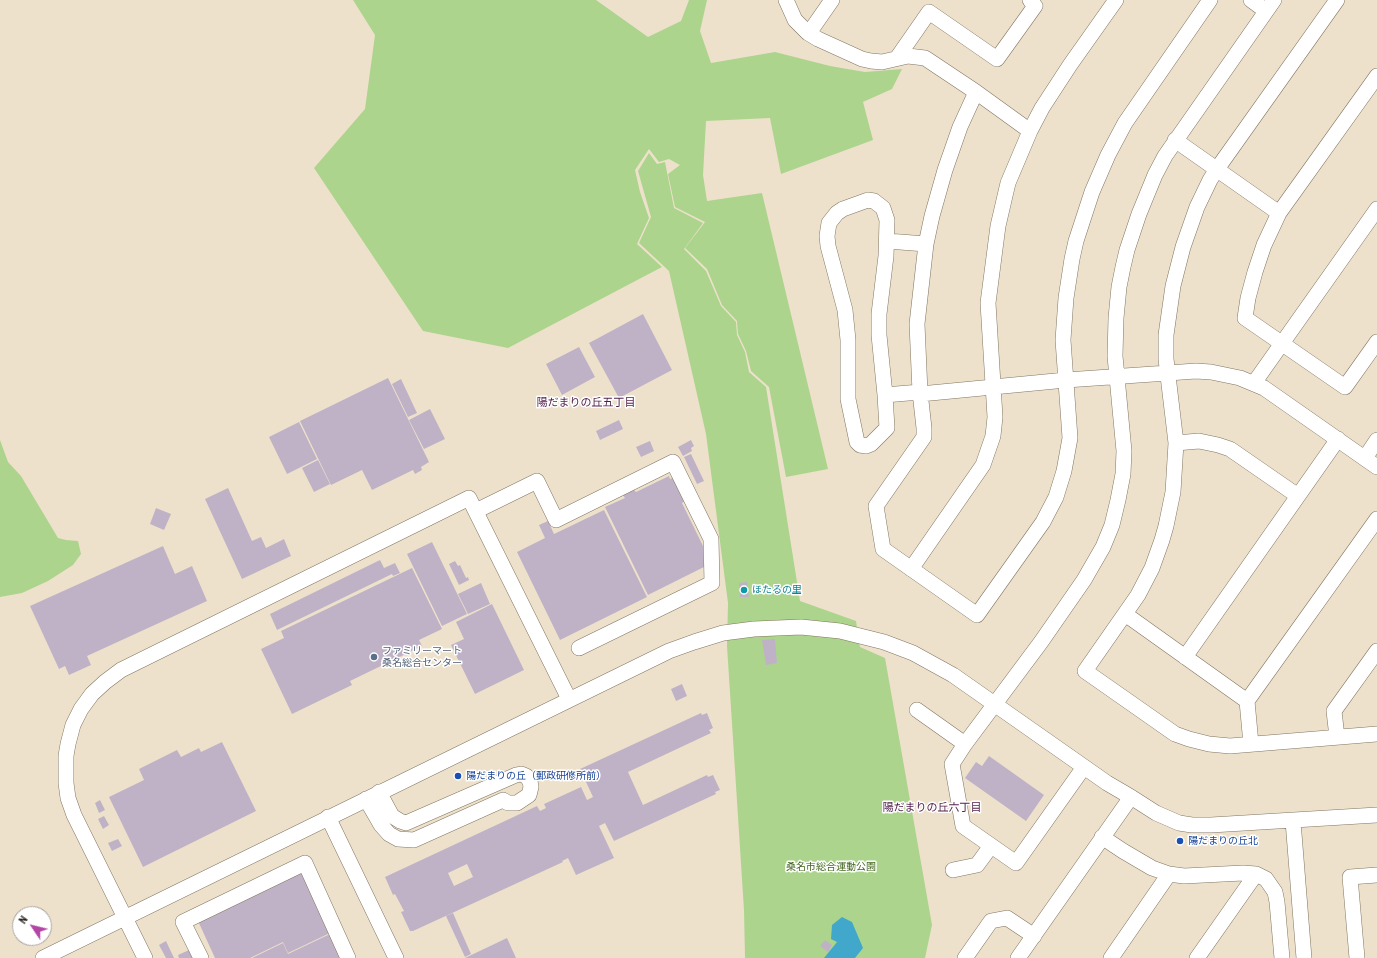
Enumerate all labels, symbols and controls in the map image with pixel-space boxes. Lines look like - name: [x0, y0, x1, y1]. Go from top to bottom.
- district label: 陽だまりの丘五丁目: [537, 396, 635, 410]
- place label: ほたるの里: [752, 584, 802, 596]
- marker: ほたるの里: [739, 585, 749, 595]
- place label: ファミリーマート 桑名総合センター: [382, 645, 462, 668]
- marker: ファミリーマート 桑名総合センター: [369, 652, 379, 662]
- place label: 陽だまりの丘（郵政研修所前）: [466, 770, 606, 782]
- marker: 陽だまりの丘（郵政研修所前）: [453, 771, 463, 781]
- district label: 陽だまりの丘六丁目: [883, 801, 981, 815]
- place label: 陽だまりの丘北: [1188, 835, 1258, 847]
- marker: 陽だまりの丘北: [1175, 836, 1185, 846]
- park label: 桑名市総合運動公園: [786, 861, 876, 873]
- north arrow: [12, 906, 52, 946]
- text: N: [15, 913, 31, 926]

